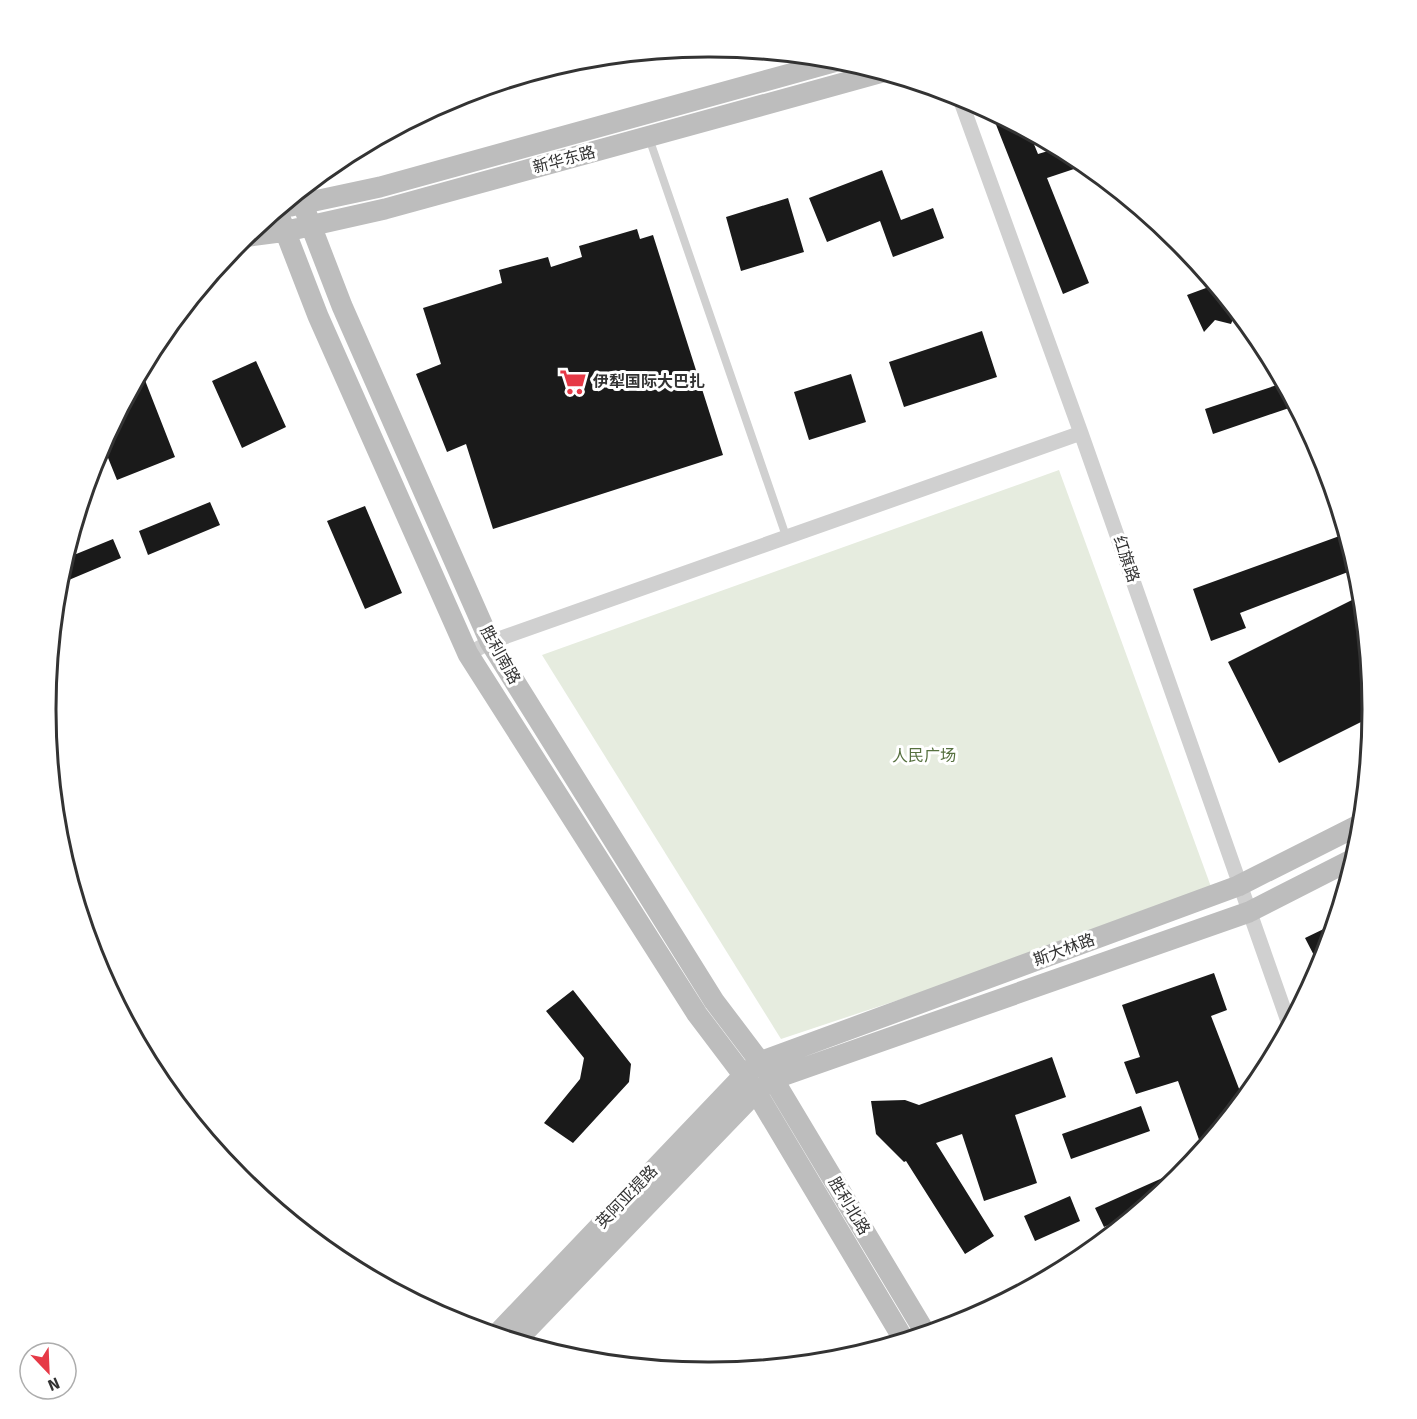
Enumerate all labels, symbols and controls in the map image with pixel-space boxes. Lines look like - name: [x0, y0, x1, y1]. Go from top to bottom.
- street label: 新华东路: [530, 142, 598, 178]
- supermarket icon: 伊犁国际大巴扎: [558, 367, 588, 397]
- place label: 伊犁国际大巴扎: [592, 372, 705, 392]
- street label: 红旗路: [1109, 533, 1143, 585]
- street label: 胜利南路: [476, 622, 524, 688]
- park label: 人民广场: [892, 746, 956, 766]
- street label: 斯大林路: [1031, 930, 1097, 970]
- street label: 英阿亚提路: [592, 1161, 662, 1233]
- street label: 胜利北路: [824, 1173, 874, 1239]
- north arrow: [18, 1341, 78, 1401]
- text: N: [44, 1373, 63, 1395]

